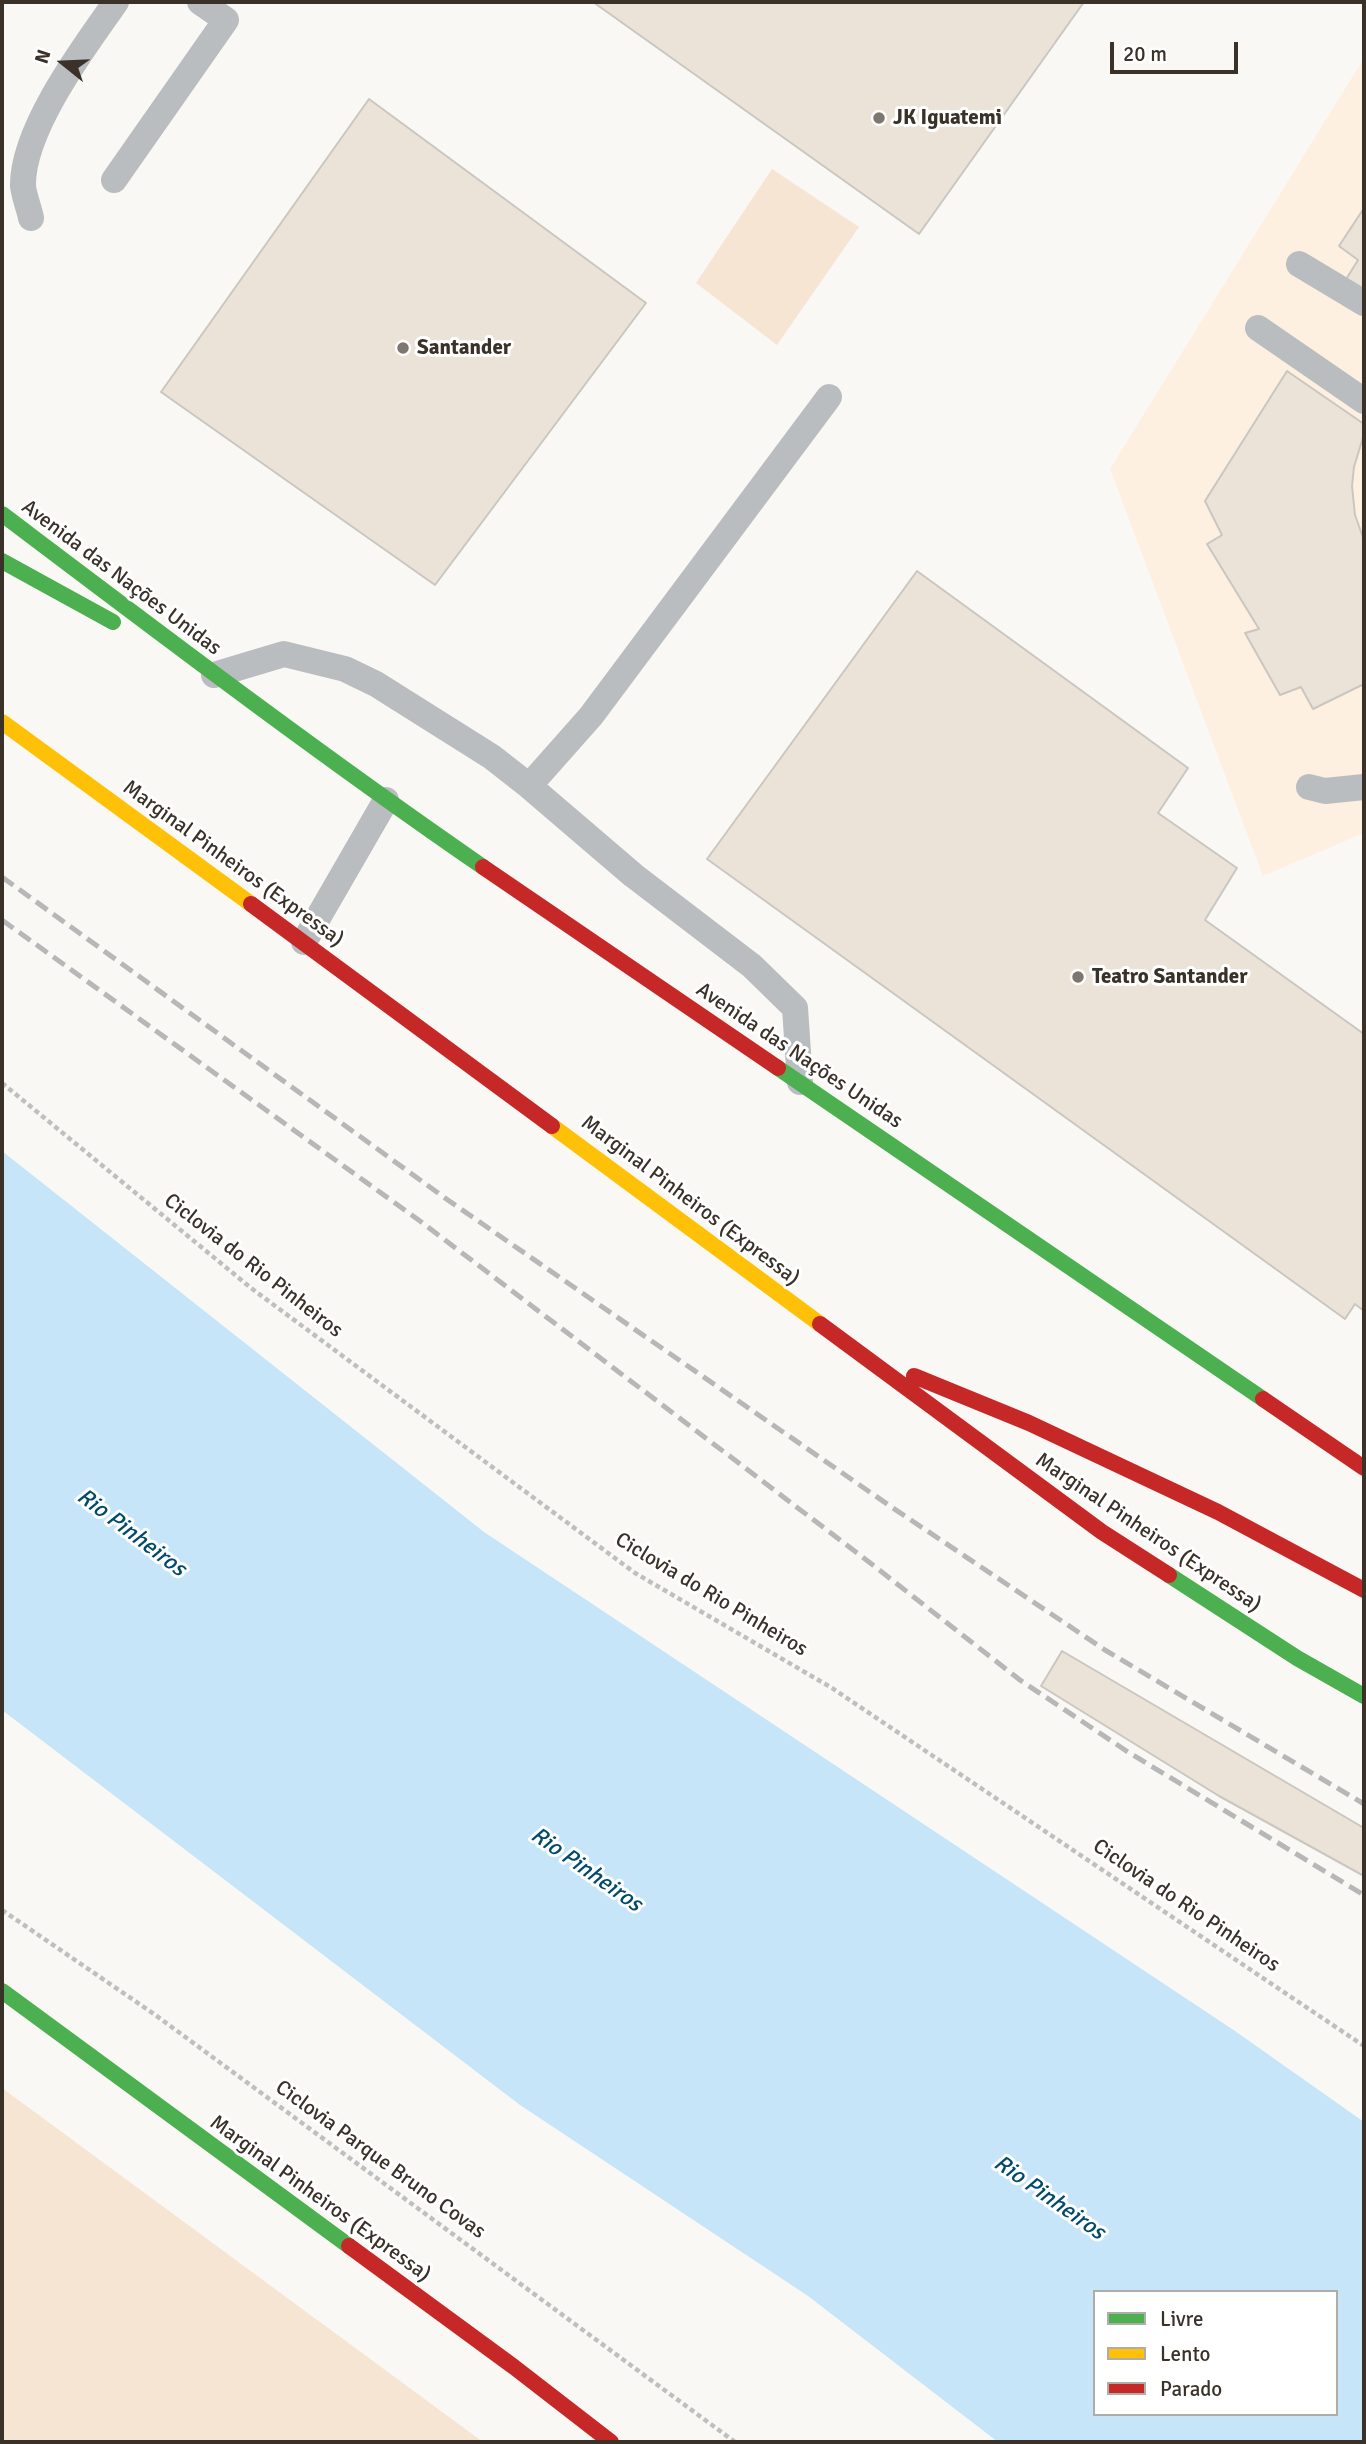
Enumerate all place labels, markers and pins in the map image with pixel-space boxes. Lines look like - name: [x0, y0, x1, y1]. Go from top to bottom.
- place label: JK Iguatemi: [893, 105, 1002, 131]
- marker: JK Iguatemi: [871, 110, 887, 126]
- place label: Santander: [417, 335, 511, 361]
- marker: Santander: [395, 340, 411, 356]
- place label: Teatro Santander: [1092, 964, 1248, 990]
- marker: Teatro Santander: [1070, 969, 1086, 985]

